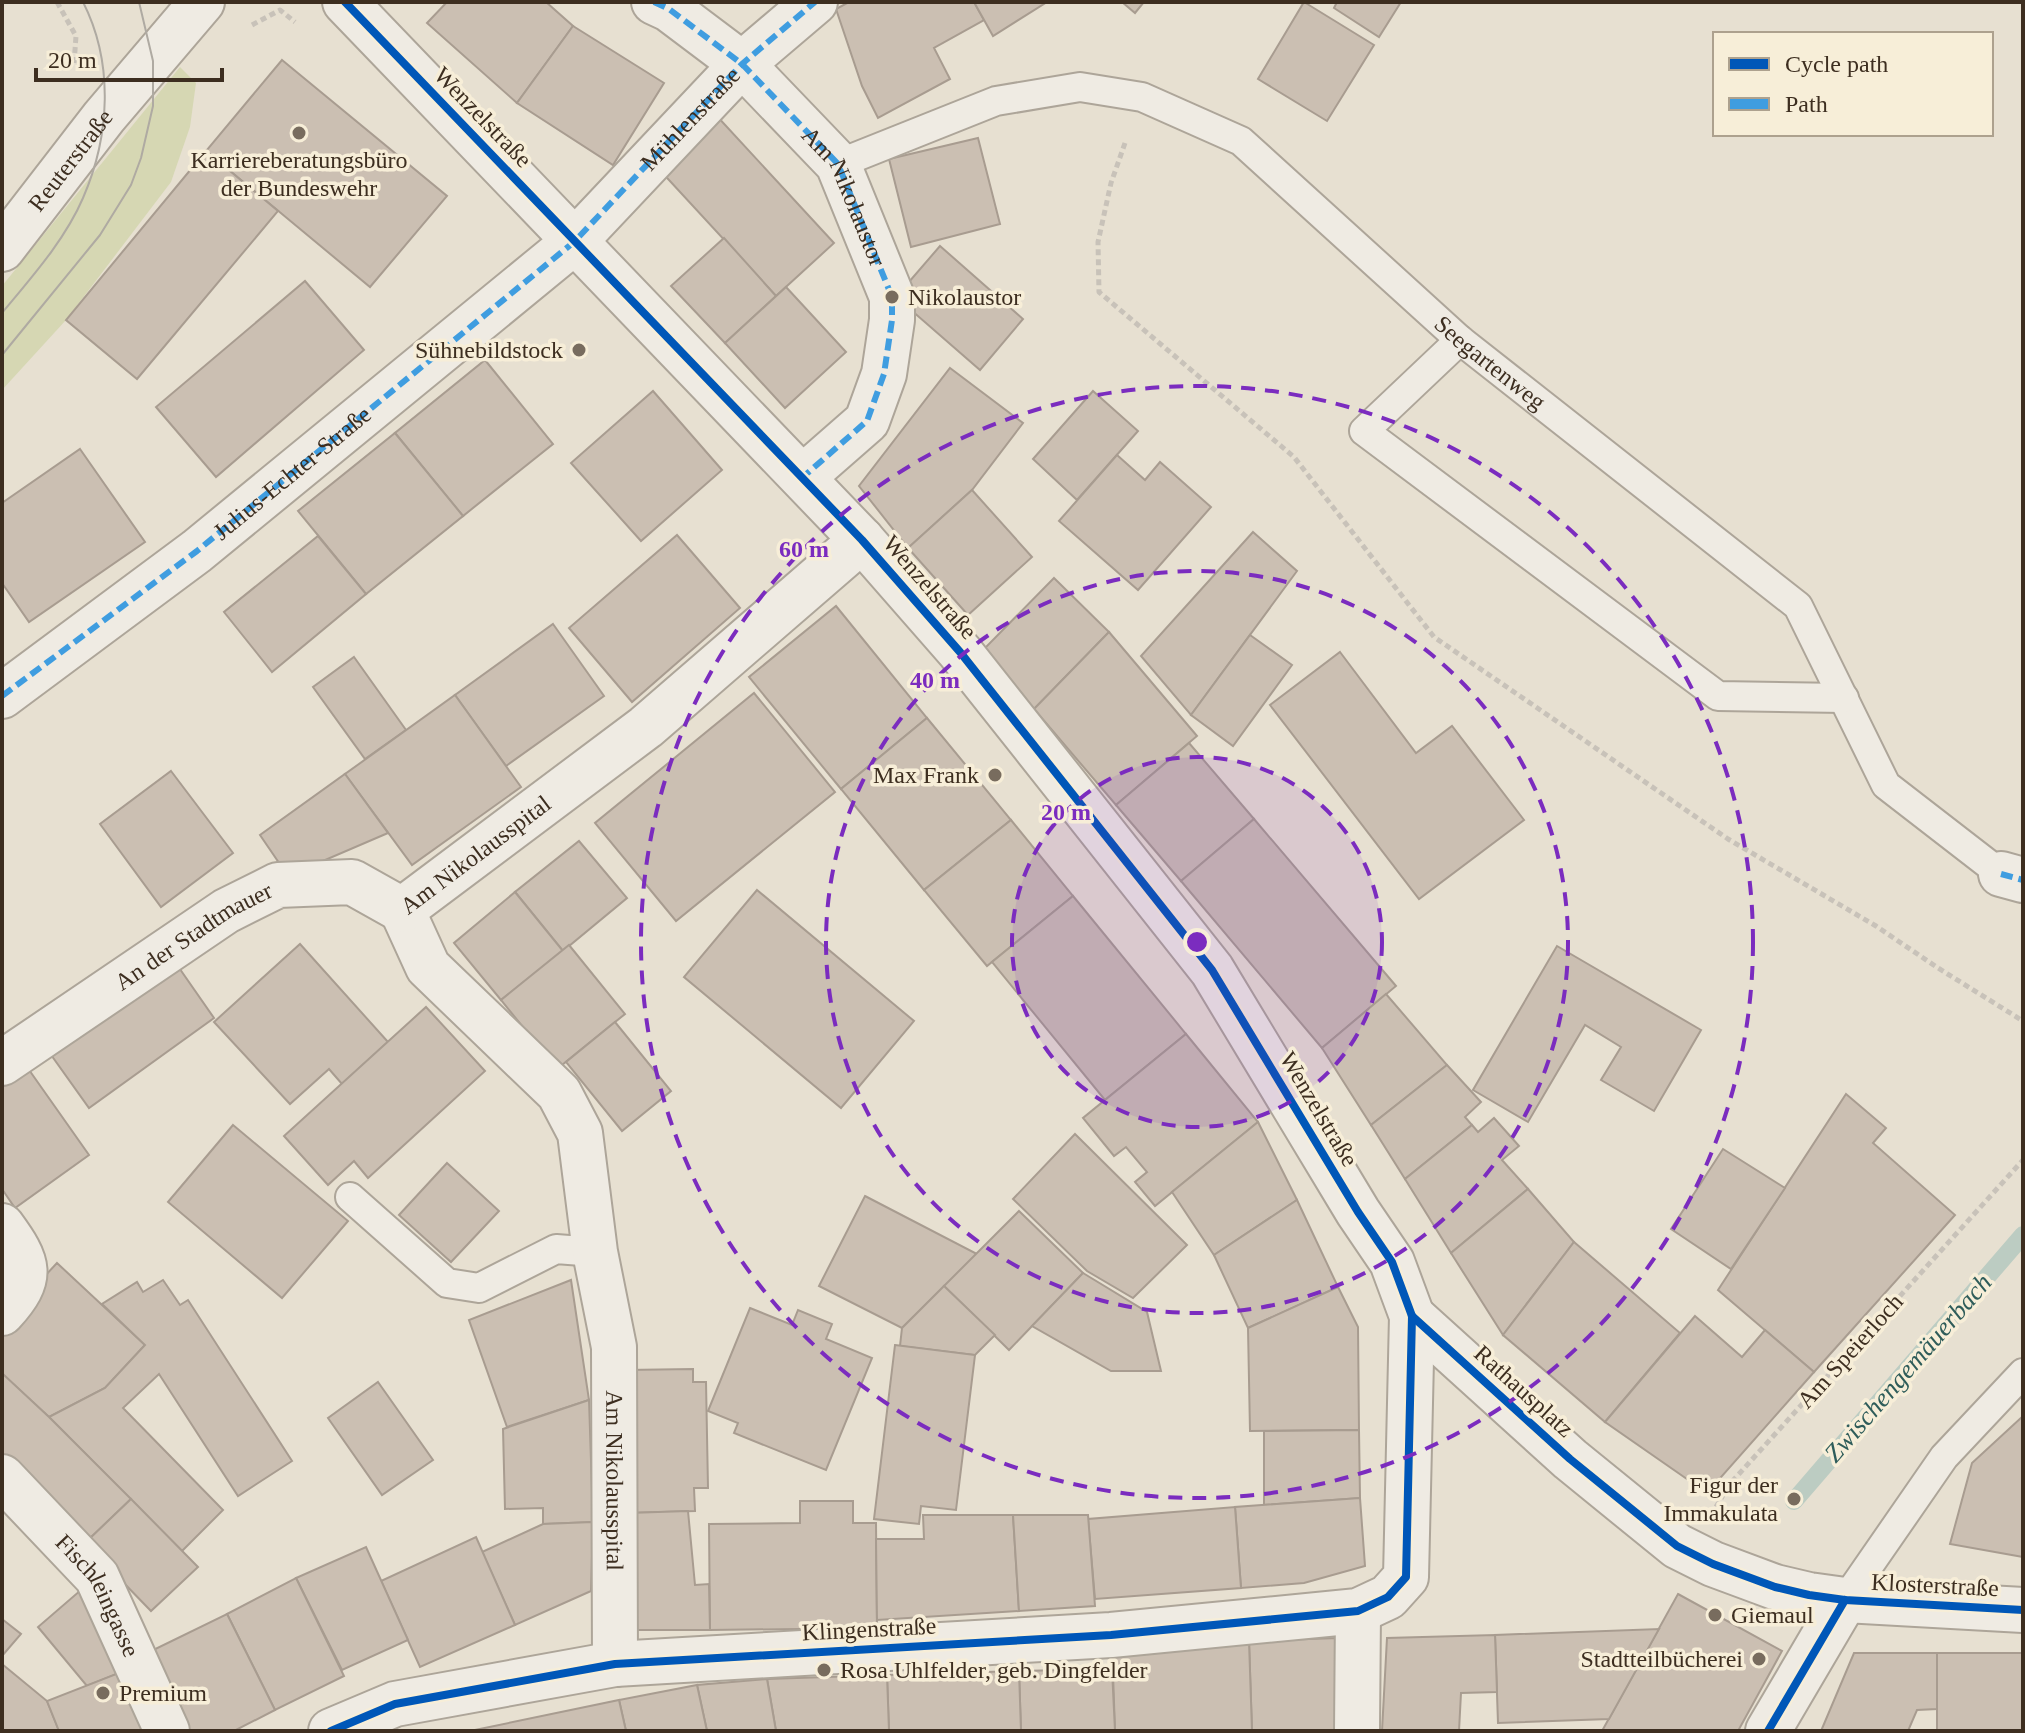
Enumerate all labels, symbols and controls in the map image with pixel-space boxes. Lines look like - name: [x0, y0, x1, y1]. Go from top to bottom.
- scale bar: [36, 32, 222, 82]
- legend: [1713, 32, 1993, 136]
- text: 20 m: [48, 47, 97, 73]
- text: Cycle path: [1785, 51, 1888, 77]
- street label: Wenzelstraße: [429, 62, 537, 172]
- street label: Mühlenstraße: [636, 62, 745, 176]
- text: Path: [1785, 91, 1828, 117]
- street label: Reuterstraße: [23, 104, 118, 216]
- street label: Am Nikolaustor: [797, 122, 891, 270]
- marker: Karriereberatungsbüro der Bundeswehr: [290, 124, 308, 142]
- place label: Karriereberatungsbüro der Bundeswehr: [190, 147, 408, 201]
- place label: Nikolaustor: [908, 284, 1021, 310]
- marker: Nikolaustor: [883, 288, 901, 306]
- street label: Seegartenweg: [1429, 310, 1551, 415]
- place label: Sühnebildstock: [415, 337, 563, 363]
- marker: Sühnebildstock: [570, 341, 588, 359]
- street label: Julius-Echter-Straße: [208, 401, 376, 545]
- street label: Wenzelstraße: [878, 530, 982, 644]
- text: 60 m: [779, 536, 829, 562]
- text: 40 m: [910, 667, 960, 693]
- place label: Max Frank: [873, 762, 979, 788]
- marker: Max Frank: [986, 766, 1004, 784]
- street label: Am Nikolausspital: [396, 790, 556, 919]
- text: 20 m: [1041, 799, 1091, 825]
- street label: An der Stadtmauer: [110, 877, 277, 996]
- centre of rings: [1183, 928, 1211, 956]
- street label: Wenzelstraße: [1275, 1047, 1363, 1171]
- water label: Zwischengemäuerbach: [1818, 1268, 1998, 1468]
- street label: Am Speierloch: [1792, 1289, 1908, 1413]
- street label: Rathausplatz: [1469, 1340, 1579, 1442]
- street label: Am Nikolausspital: [601, 1390, 628, 1571]
- place label: Figur der Immakulata: [1663, 1472, 1778, 1526]
- marker: Figur der Immakulata: [1785, 1490, 1803, 1508]
- street label: Fischleingasse: [50, 1529, 144, 1661]
- street label: Klosterstraße: [1870, 1569, 2000, 1601]
- place label: Giemaul: [1731, 1602, 1814, 1628]
- marker: Giemaul: [1706, 1606, 1724, 1624]
- street label: Klingenstraße: [801, 1612, 937, 1646]
- place label: Stadtteilbücherei: [1580, 1646, 1743, 1672]
- marker: Stadtteilbücherei: [1750, 1650, 1768, 1668]
- place label: Rosa Uhlfelder, geb. Dingfelder: [840, 1657, 1148, 1683]
- marker: Rosa Uhlfelder, geb. Dingfelder: [815, 1661, 833, 1679]
- place label: Premium: [119, 1680, 207, 1706]
- marker: Premium: [94, 1684, 112, 1702]

